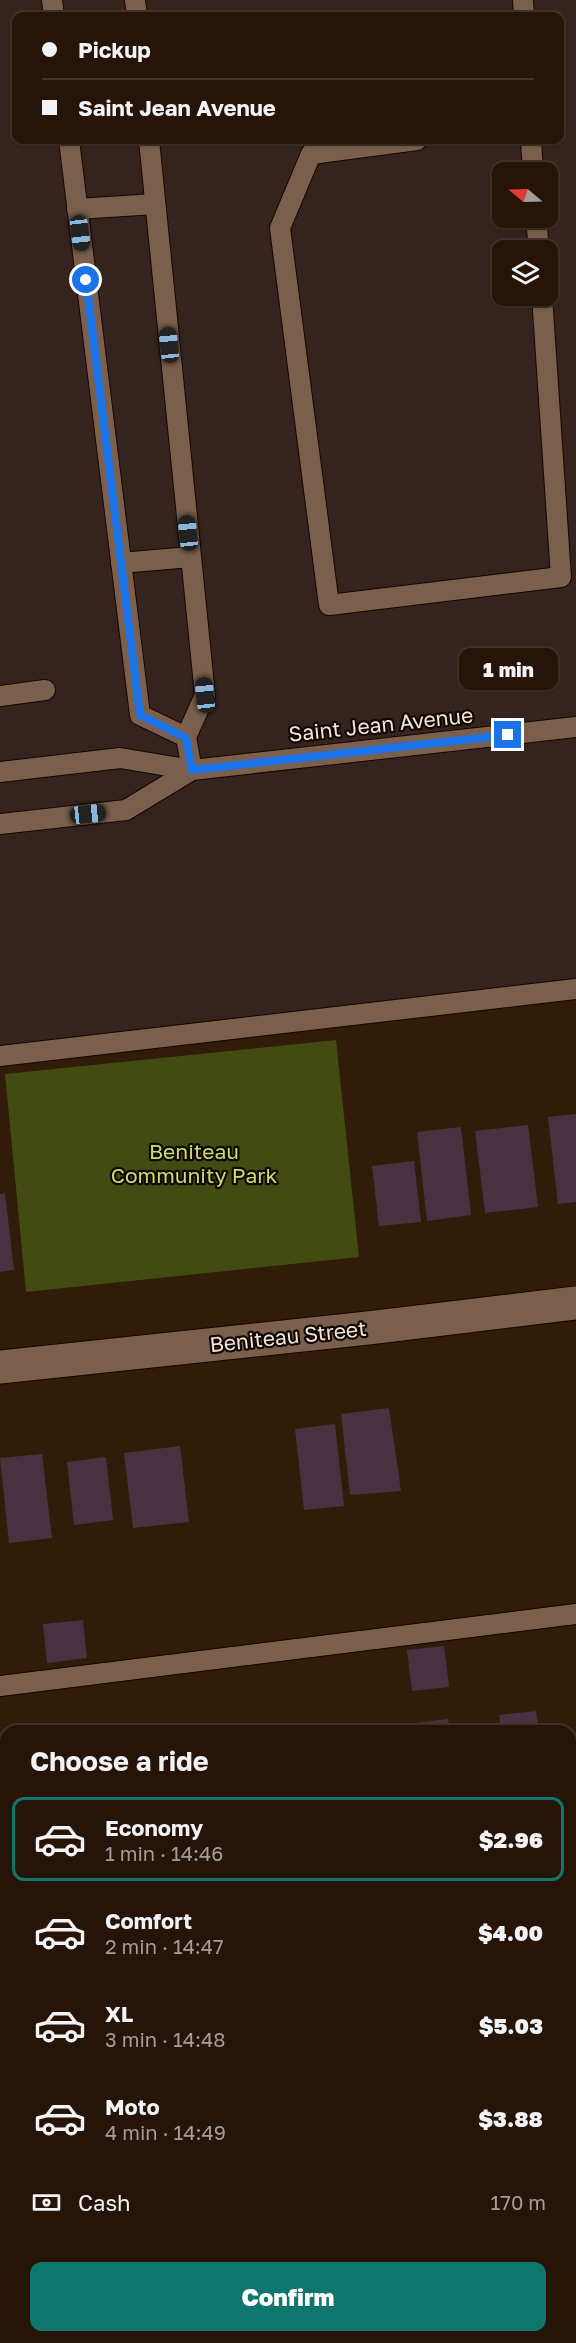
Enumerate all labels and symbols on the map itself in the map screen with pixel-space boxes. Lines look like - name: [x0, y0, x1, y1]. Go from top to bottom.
- north arrow: [492, 162, 558, 228]
- car: [69, 214, 91, 252]
- route start: [72, 266, 99, 293]
- car: [158, 326, 180, 364]
- car: [177, 514, 199, 552]
- callout: 1 min: [458, 648, 558, 690]
- car: [194, 676, 216, 714]
- street label: Saint Jean Avenue: [287, 701, 474, 747]
- route end: [494, 721, 521, 748]
- car: [69, 803, 107, 825]
- park label: Beniteau Community Park: [111, 1138, 277, 1188]
- street label: Beniteau Street: [208, 1315, 368, 1357]

